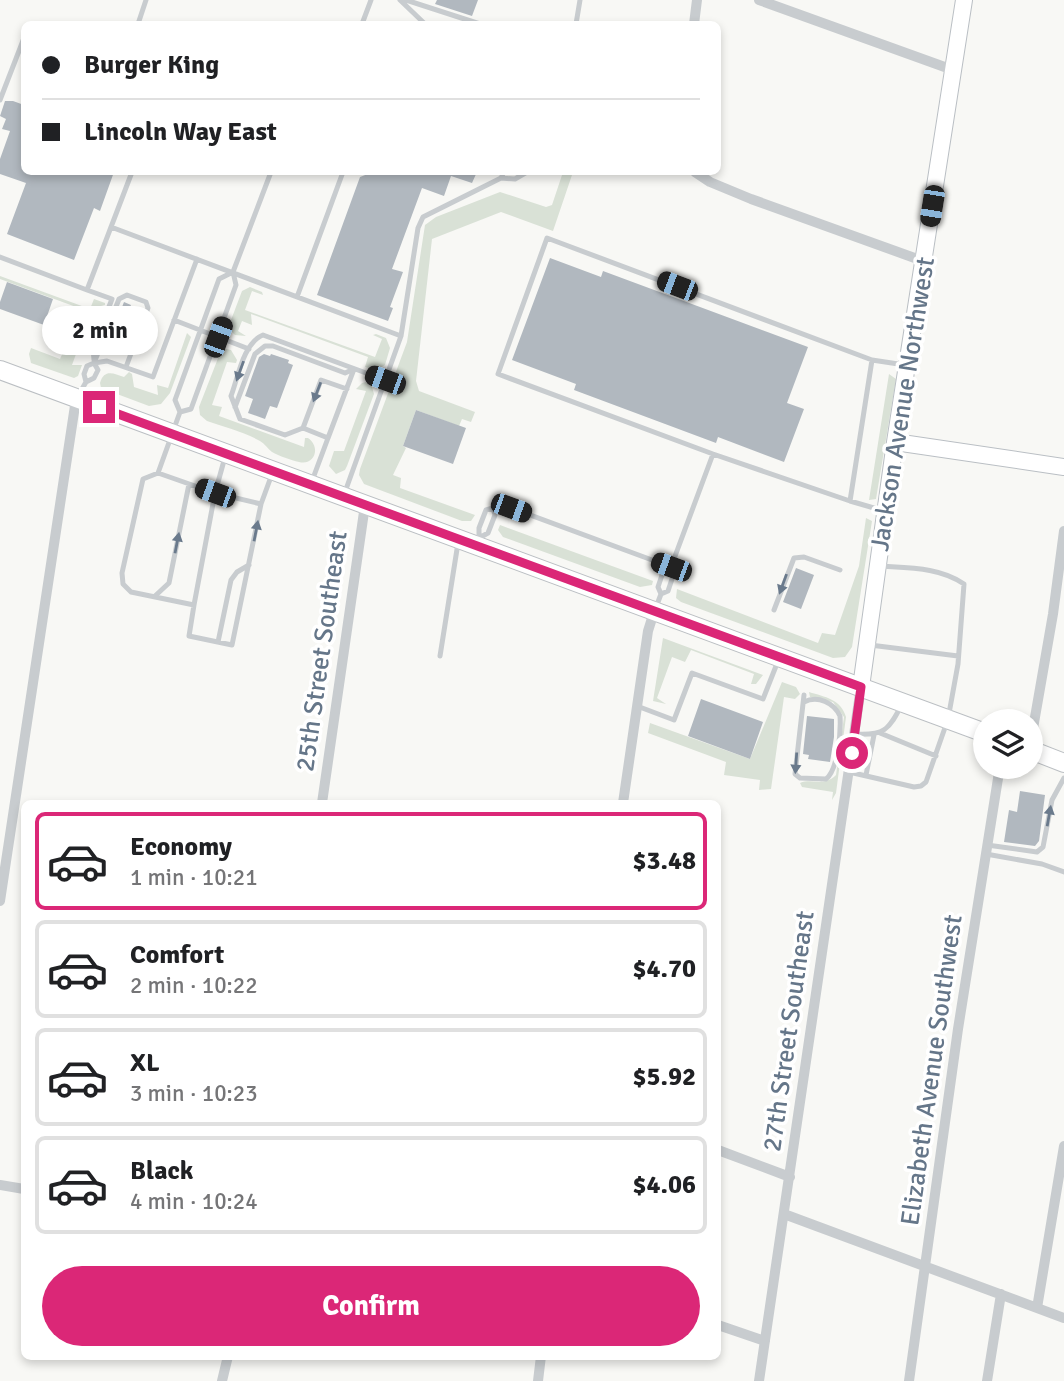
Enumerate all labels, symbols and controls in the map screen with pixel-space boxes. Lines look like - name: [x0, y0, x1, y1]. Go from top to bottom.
- text: Burger King: [84, 49, 219, 81]
- text: Lincoln Way East: [84, 116, 277, 148]
- car: [919, 184, 946, 228]
- street label: Jackson Avenue Northwest: [864, 255, 942, 553]
- car: [654, 269, 701, 303]
- callout: 2 min: [41, 306, 157, 354]
- car: [201, 314, 236, 360]
- text: 2 min: [72, 316, 128, 345]
- one-way arrow: [235, 361, 246, 382]
- car: [362, 363, 409, 397]
- one-way arrow: [311, 381, 322, 402]
- route end: [83, 391, 115, 423]
- car: [192, 476, 239, 510]
- car: [488, 491, 535, 525]
- one-way arrow: [250, 519, 261, 541]
- street label: 25th Street Southeast: [289, 529, 355, 774]
- one-way arrow: [171, 532, 182, 554]
- car: [648, 550, 695, 584]
- one-way arrow: [777, 574, 788, 595]
- map controls: [973, 709, 1043, 779]
- button: layers: [973, 709, 1043, 779]
- route start: [836, 737, 868, 769]
- one-way arrow: [791, 752, 802, 774]
- one-way arrow: [1044, 805, 1055, 827]
- icon: car: [46, 830, 109, 893]
- text: Economy: [130, 831, 232, 863]
- text: $3.48: [632, 845, 696, 877]
- text: 1 min · 10:21: [130, 863, 258, 892]
- street label: 27th Street Southeast: [756, 909, 822, 1154]
- street label: Elizabeth Avenue Southwest: [894, 913, 970, 1228]
- icon: car: [46, 938, 109, 1001]
- text: Comfort: [130, 939, 224, 971]
- text: $4.70: [632, 953, 696, 985]
- text: 2 min · 10:22: [130, 971, 258, 1000]
- icon: car: [46, 1046, 109, 1109]
- text: XL: [130, 1047, 160, 1079]
- text: $5.92: [632, 1061, 696, 1093]
- text: 3 min · 10:23: [130, 1079, 258, 1108]
- icon: car: [46, 1154, 109, 1217]
- text: Black: [130, 1155, 193, 1187]
- text: $4.06: [632, 1169, 696, 1201]
- text: 4 min · 10:24: [130, 1187, 258, 1216]
- button: Confirm: [42, 1266, 700, 1346]

